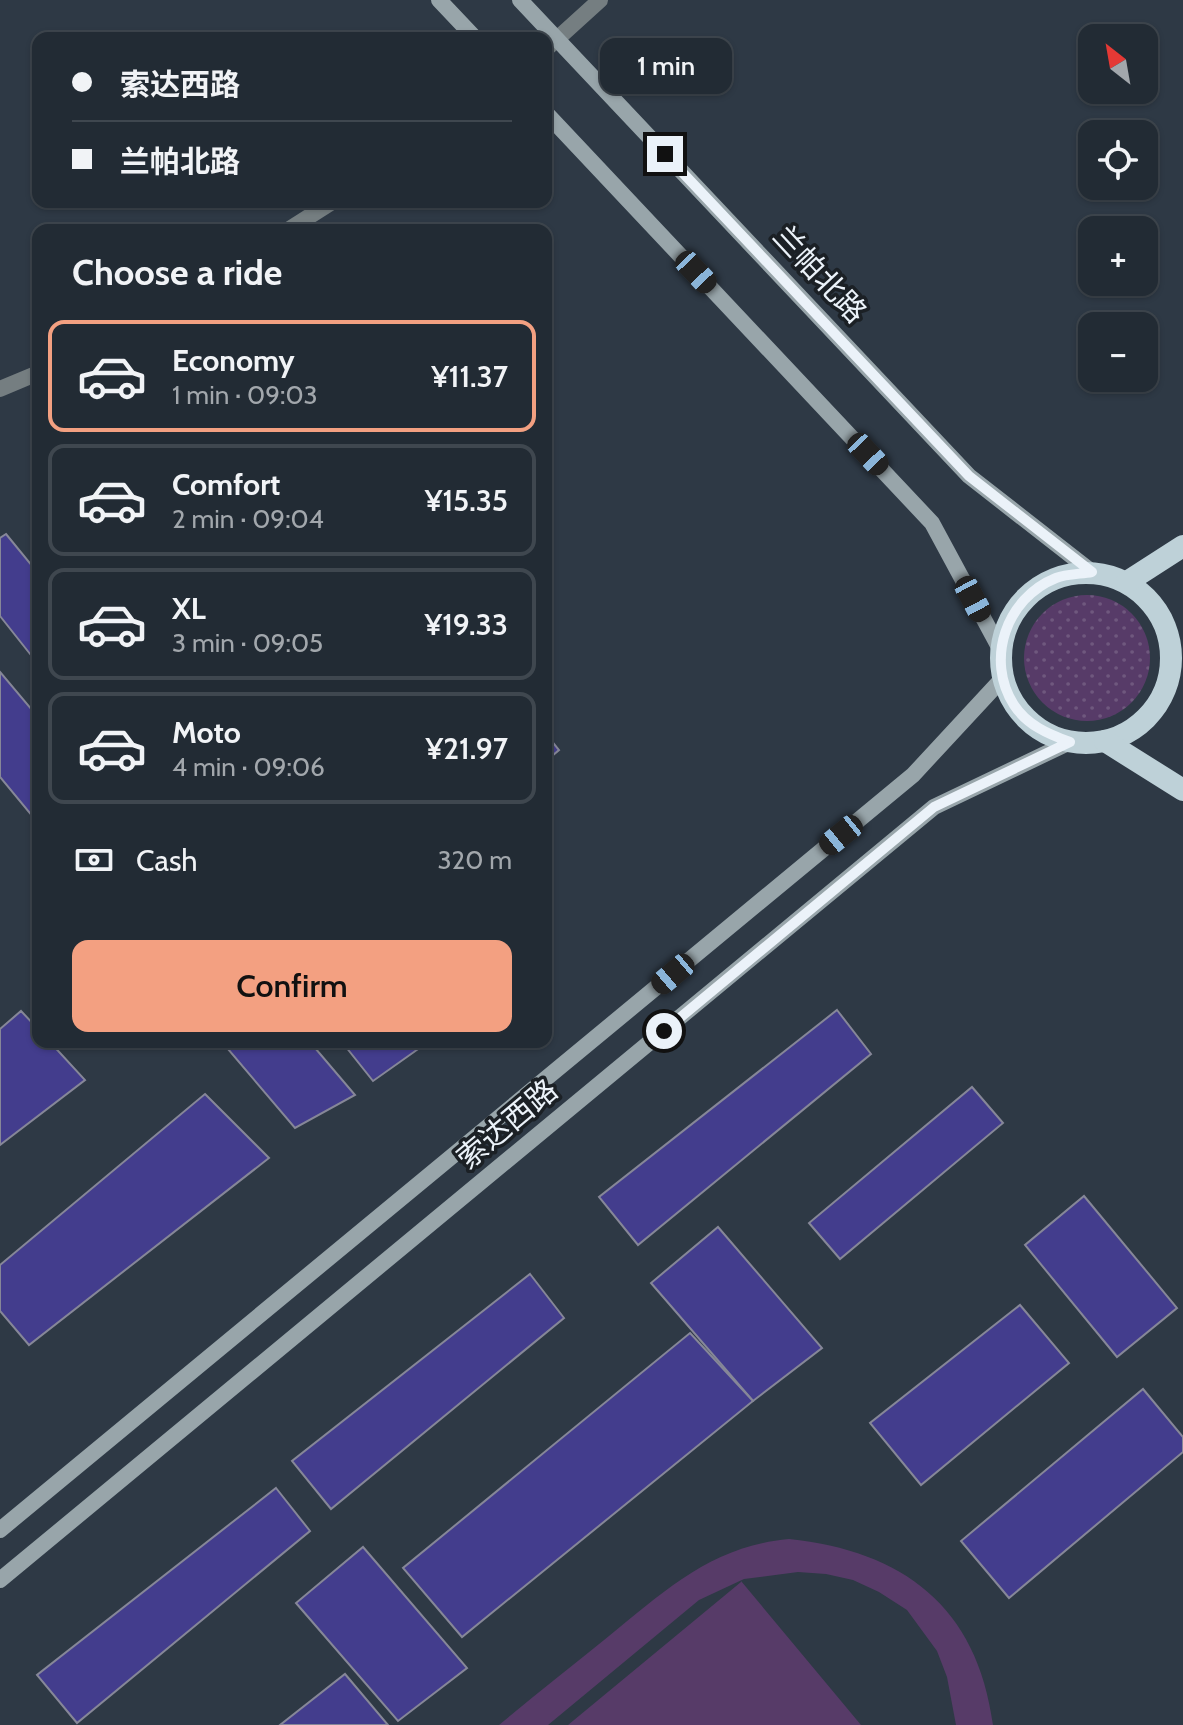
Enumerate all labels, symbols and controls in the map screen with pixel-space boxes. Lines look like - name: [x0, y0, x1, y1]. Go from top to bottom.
- north arrow: [1078, 24, 1158, 104]
- map controls: [1078, 24, 1158, 392]
- callout: 1 min: [599, 38, 731, 94]
- text: 1 min: [637, 50, 695, 82]
- text: 索达西路: [120, 66, 240, 103]
- button: locate: [1078, 120, 1158, 200]
- route end: [647, 136, 683, 172]
- text: 兰帕北路: [120, 143, 240, 180]
- button: +: [1078, 216, 1158, 296]
- street label: 兰帕北路: [766, 218, 874, 330]
- car: [671, 246, 721, 298]
- text: Choose a ride: [72, 250, 282, 294]
- button: −: [1078, 312, 1158, 392]
- icon: car: [76, 340, 148, 412]
- text: Economy: [172, 342, 295, 379]
- text: ¥11.37: [431, 358, 508, 395]
- text: 1 min · 09:03: [172, 379, 318, 411]
- car: [843, 428, 893, 480]
- icon: car: [76, 464, 148, 536]
- text: Comfort: [172, 466, 280, 503]
- text: ¥15.35: [425, 482, 508, 519]
- text: 2 min · 09:04: [172, 503, 324, 535]
- car: [951, 572, 995, 626]
- icon: car: [76, 588, 148, 660]
- text: XL: [172, 590, 206, 627]
- text: ¥19.33: [424, 606, 508, 643]
- text: 3 min · 09:05: [172, 627, 323, 659]
- icon: car: [76, 712, 148, 784]
- text: Moto: [172, 714, 241, 751]
- text: ¥21.97: [426, 730, 508, 767]
- text: 4 min · 09:06: [172, 751, 325, 783]
- car: [815, 811, 867, 859]
- icon: cash: [72, 838, 116, 882]
- text: Cash: [136, 842, 198, 879]
- text: 320 m: [438, 844, 512, 876]
- button: Confirm: [72, 940, 512, 1032]
- car: [647, 949, 699, 999]
- route start: [646, 1013, 682, 1049]
- street label: 索达西路: [449, 1071, 565, 1177]

